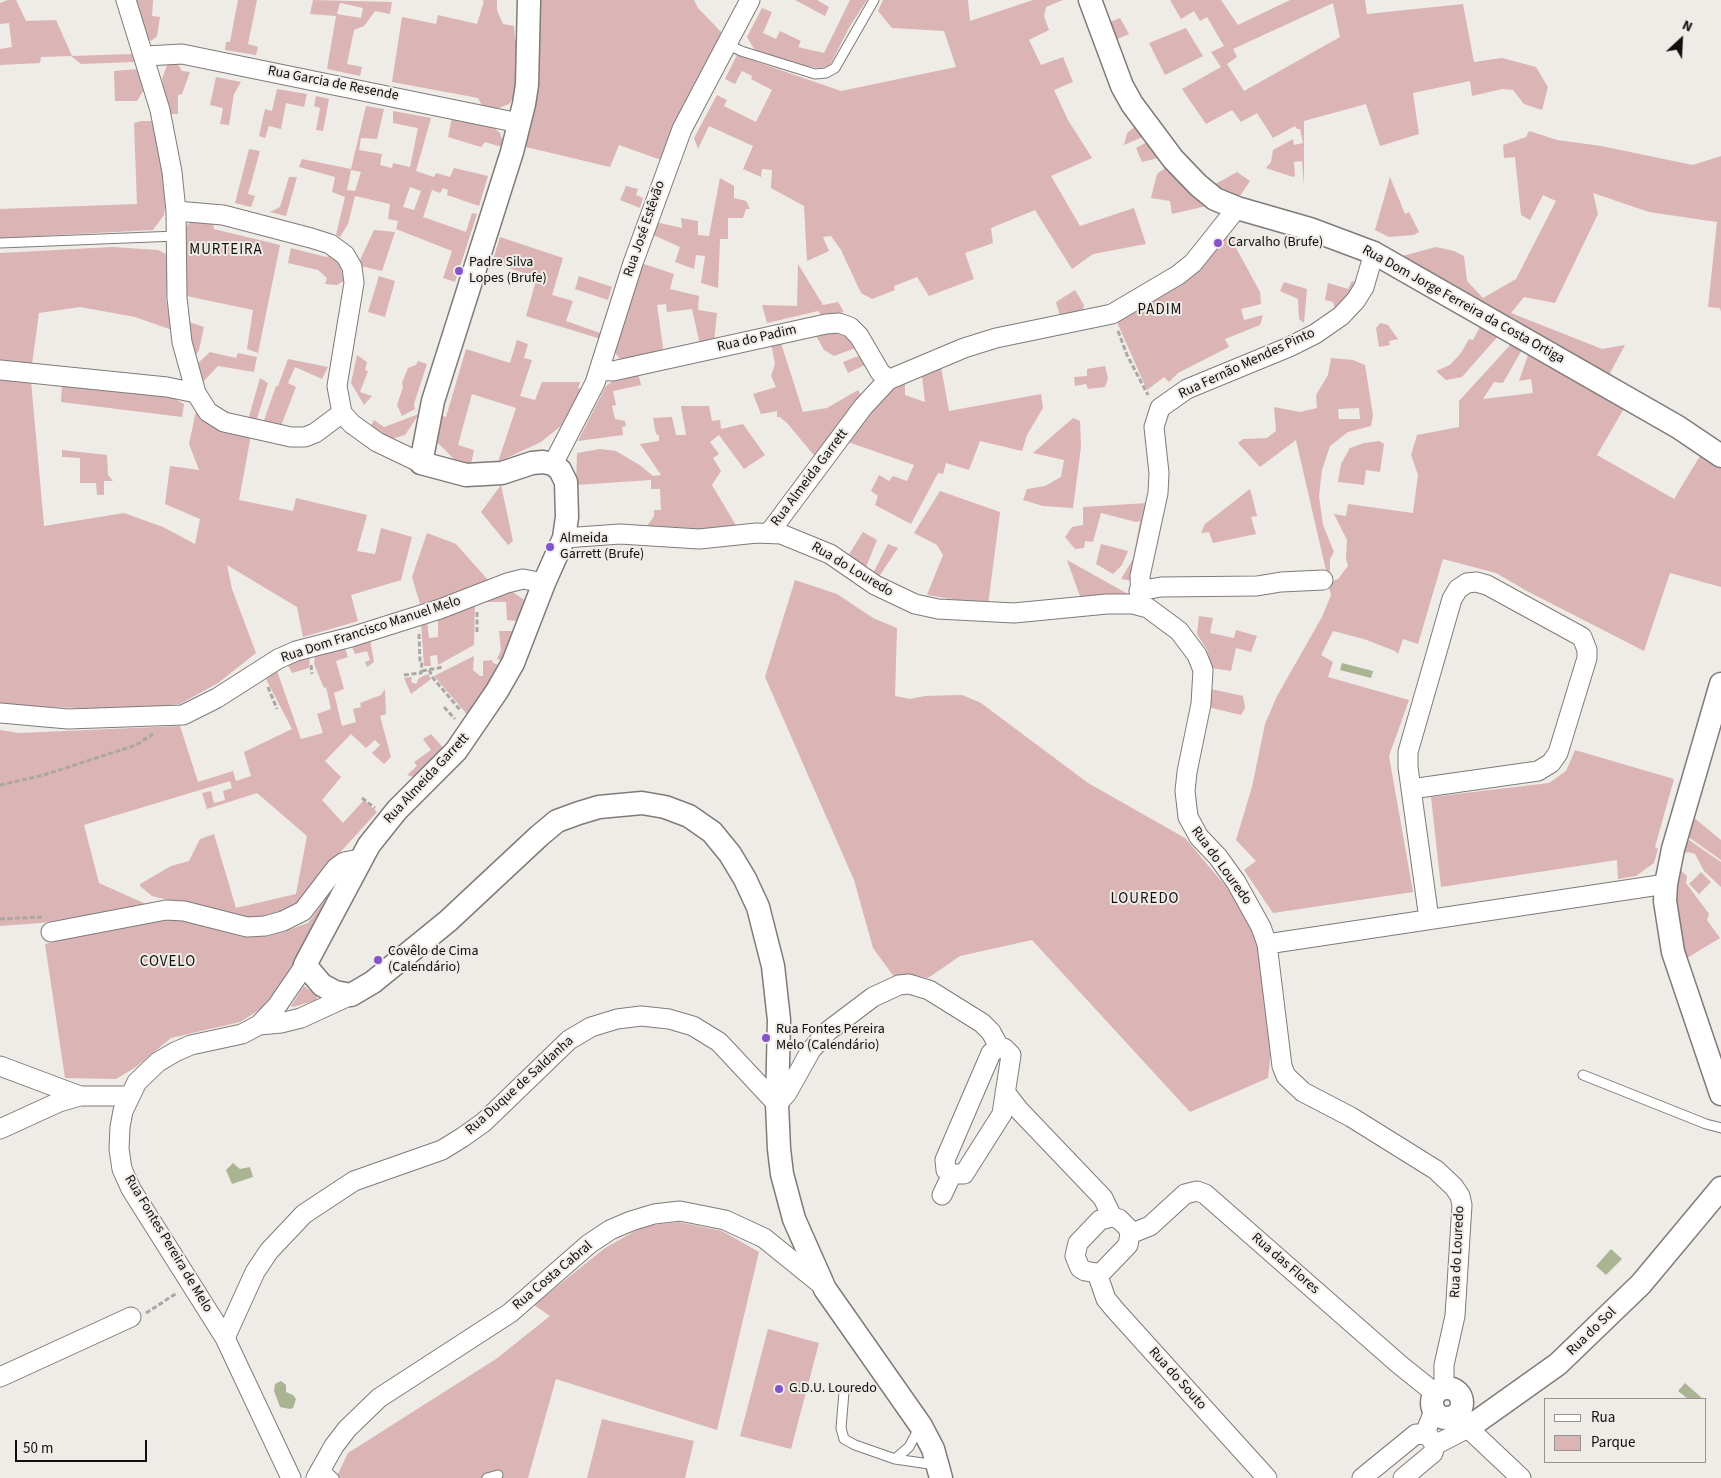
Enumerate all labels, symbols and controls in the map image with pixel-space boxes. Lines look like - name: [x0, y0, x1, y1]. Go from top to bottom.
- north arrow: [1656, 15, 1706, 65]
- text: N: [1679, 15, 1696, 37]
- street label: Rua Garcia de Resende: [266, 63, 400, 105]
- street label: Rua José Estêvão: [621, 179, 669, 279]
- place label: Carvalho (Brufe): [1228, 235, 1323, 251]
- marker: Carvalho (Brufe): [1212, 237, 1224, 249]
- district label: MURTEIRA: [188, 242, 264, 260]
- street label: Rua Dom Jorge Ferreira da Costa Ortiga: [1359, 242, 1567, 368]
- place label: Padre Silva Lopes (Brufe): [469, 255, 547, 288]
- marker: Padre Silva Lopes (Brufe): [453, 265, 465, 277]
- district label: PADIM: [1137, 302, 1183, 320]
- street label: Rua do Padim: [716, 322, 798, 356]
- street label: Rua Fernão Mendes Pinto: [1176, 325, 1318, 403]
- street label: Rua Almeida Garrett: [768, 426, 852, 530]
- place label: Almeida Garrett (Brufe): [560, 531, 644, 564]
- street label: Rua do Louredo: [808, 539, 896, 601]
- marker: Almeida Garrett (Brufe): [544, 541, 556, 553]
- street label: Rua Dom Francisco Manuel Melo: [279, 593, 463, 667]
- street label: Rua Almeida Garrett: [381, 730, 473, 828]
- street label: Rua do Louredo: [1187, 824, 1255, 908]
- district label: LOUREDO: [1110, 891, 1180, 909]
- place label: Covêlo de Cima (Calendário): [388, 944, 479, 976]
- district label: COVELO: [139, 954, 197, 972]
- marker: Covêlo de Cima (Calendário): [372, 954, 384, 966]
- place label: Rua Fontes Pereira Melo (Calendário): [776, 1022, 885, 1054]
- marker: Rua Fontes Pereira Melo (Calendário): [760, 1032, 772, 1044]
- street label: Rua Duque de Saldanha: [463, 1033, 577, 1139]
- street label: Rua Fontes Pereira de Melo: [120, 1172, 216, 1316]
- street label: Rua do Louredo: [1447, 1205, 1469, 1299]
- street label: Rua das Flores: [1248, 1230, 1322, 1298]
- street label: Rua Costa Cabral: [510, 1238, 596, 1314]
- street label: Rua do Sol: [1564, 1304, 1620, 1360]
- street label: Rua do Souto: [1145, 1344, 1209, 1414]
- place label: G.D.U. Louredo: [789, 1381, 877, 1397]
- marker: G.D.U. Louredo: [773, 1383, 785, 1395]
- legend: [1544, 1398, 1706, 1463]
- text: Rua: [1591, 1407, 1615, 1428]
- scale bar: [18, 1430, 150, 1462]
- text: Parque: [1591, 1432, 1635, 1453]
- text: 50 m: [23, 1438, 53, 1459]

